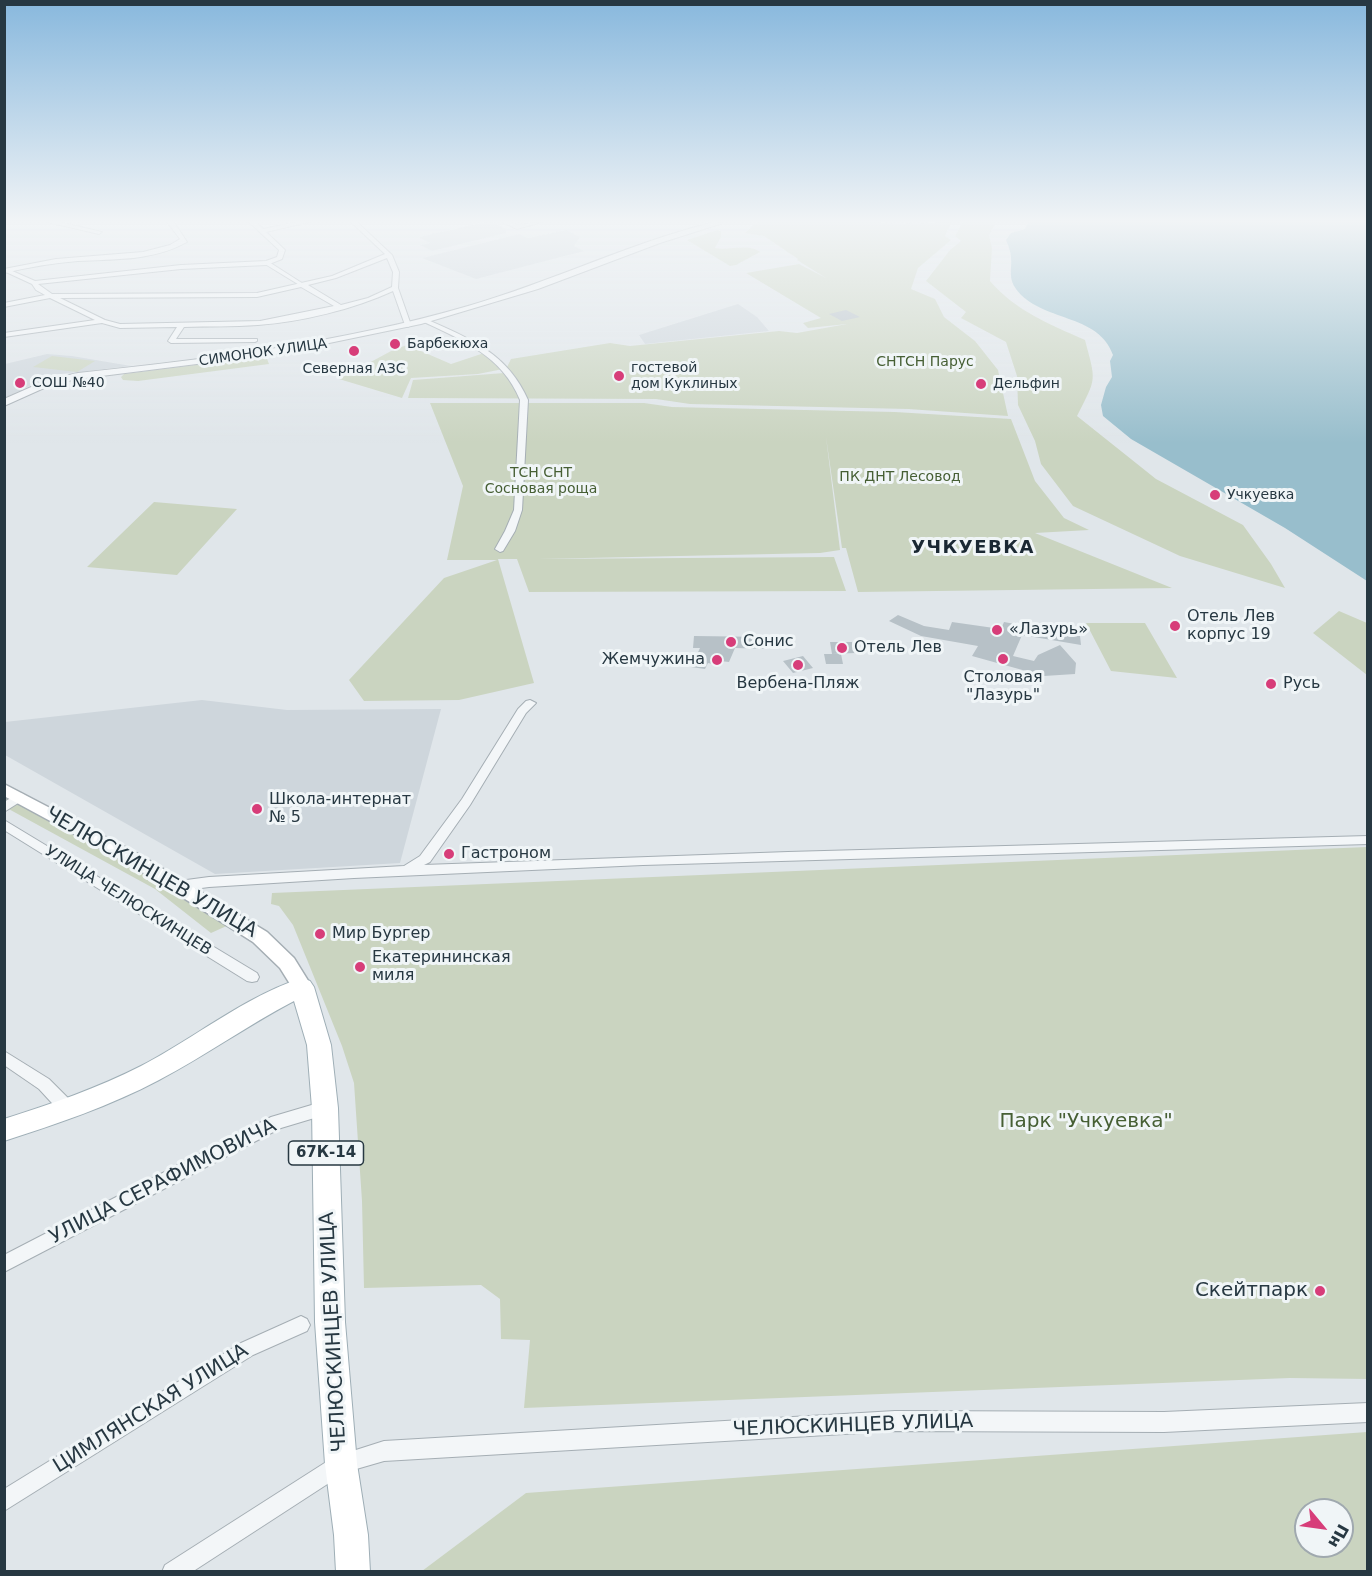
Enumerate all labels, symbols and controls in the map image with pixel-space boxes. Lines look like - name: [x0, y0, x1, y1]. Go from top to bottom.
- street label: СИМОНОК УЛИЦА: [198, 336, 328, 370]
- place label: Барбекюха: [407, 336, 488, 352]
- marker: Барбекюха: [388, 337, 402, 351]
- marker: Северная АЗС: [347, 344, 361, 358]
- park label: СНТСН Парус: [876, 354, 974, 370]
- place label: гостевой дом Куклиных: [631, 360, 737, 392]
- place label: Северная АЗС: [302, 361, 406, 377]
- marker: гостевой дом Куклиных: [612, 369, 626, 383]
- place label: СОШ №40: [32, 375, 105, 391]
- marker: СОШ №40: [13, 376, 27, 390]
- place label: Дельфин: [993, 376, 1060, 392]
- marker: Дельфин: [974, 377, 988, 391]
- park label: ТСН СНТ Сосновая роща: [485, 465, 597, 497]
- park label: ПК ДНТ Лесовод: [839, 469, 961, 485]
- place label: Учкуевка: [1227, 487, 1294, 503]
- marker: Учкуевка: [1208, 488, 1222, 502]
- district label: УЧКУЕВКА: [911, 537, 1035, 559]
- place label: Отель Лев корпус 19: [1187, 607, 1275, 645]
- marker: Отель Лев корпус 19: [1168, 619, 1182, 633]
- place label: «Лазурь»: [1009, 620, 1088, 640]
- marker: «Лазурь»: [990, 623, 1004, 637]
- place label: Сонис: [743, 632, 794, 652]
- marker: Сонис: [724, 635, 738, 649]
- place label: Отель Лев: [854, 638, 942, 658]
- marker: Отель Лев: [835, 641, 849, 655]
- place label: Жемчужина: [602, 650, 705, 670]
- marker: Столовая "Лазурь": [996, 652, 1010, 666]
- marker: Жемчужина: [710, 653, 724, 667]
- marker: Вербена-Пляж: [791, 658, 805, 672]
- place label: Столовая "Лазурь": [963, 668, 1043, 706]
- place label: Вербена-Пляж: [736, 674, 860, 694]
- place label: Русь: [1283, 674, 1320, 694]
- marker: Русь: [1264, 677, 1278, 691]
- place label: Школа-интернат № 5: [269, 790, 411, 828]
- street label: ЧЕЛЮСКИНЦЕВ УЛИЦА: [41, 802, 261, 944]
- marker: Школа-интернат № 5: [250, 802, 264, 816]
- street label: УЛИЦА ЧЕЛЮСКИНЦЕВ: [41, 842, 215, 960]
- place label: Гастроном: [461, 844, 551, 864]
- marker: Гастроном: [442, 847, 456, 861]
- place label: Мир Бургер: [332, 924, 430, 944]
- marker: Мир Бургер: [313, 927, 327, 941]
- place label: Екатерининская миля: [372, 948, 511, 986]
- marker: Екатерининская миля: [353, 960, 367, 974]
- park label: Парк "Учкуевка": [999, 1110, 1173, 1134]
- street label: УЛИЦА СЕРАФИМОВИЧА: [46, 1114, 280, 1250]
- road number: 67К-14: [288, 1141, 364, 1165]
- street label: ЧЕЛЮСКИНЦЕВ УЛИЦА: [316, 1211, 352, 1453]
- place label: Скейтпарк: [1195, 1279, 1308, 1303]
- marker: Скейтпарк: [1313, 1284, 1327, 1298]
- street label: ЦИМЛЯНСКАЯ УЛИЦА: [49, 1339, 253, 1479]
- street label: ЧЕЛЮСКИНЦЕВ УЛИЦА: [732, 1410, 974, 1442]
- north arrow: [1294, 1498, 1354, 1558]
- text: Пн: [1324, 1521, 1353, 1551]

